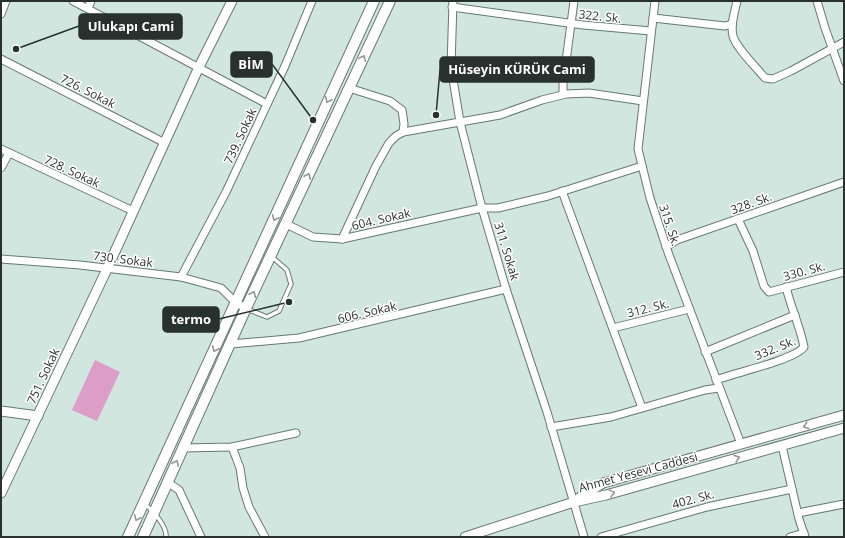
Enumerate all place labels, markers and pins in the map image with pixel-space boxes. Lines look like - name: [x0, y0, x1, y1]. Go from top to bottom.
- callout: Ulukapı Cami: [79, 14, 182, 39]
- callout: BİM: [231, 52, 272, 77]
- callout: Hüseyin KÜRÜK Cami: [440, 57, 594, 82]
- callout: termo: [163, 307, 219, 332]

